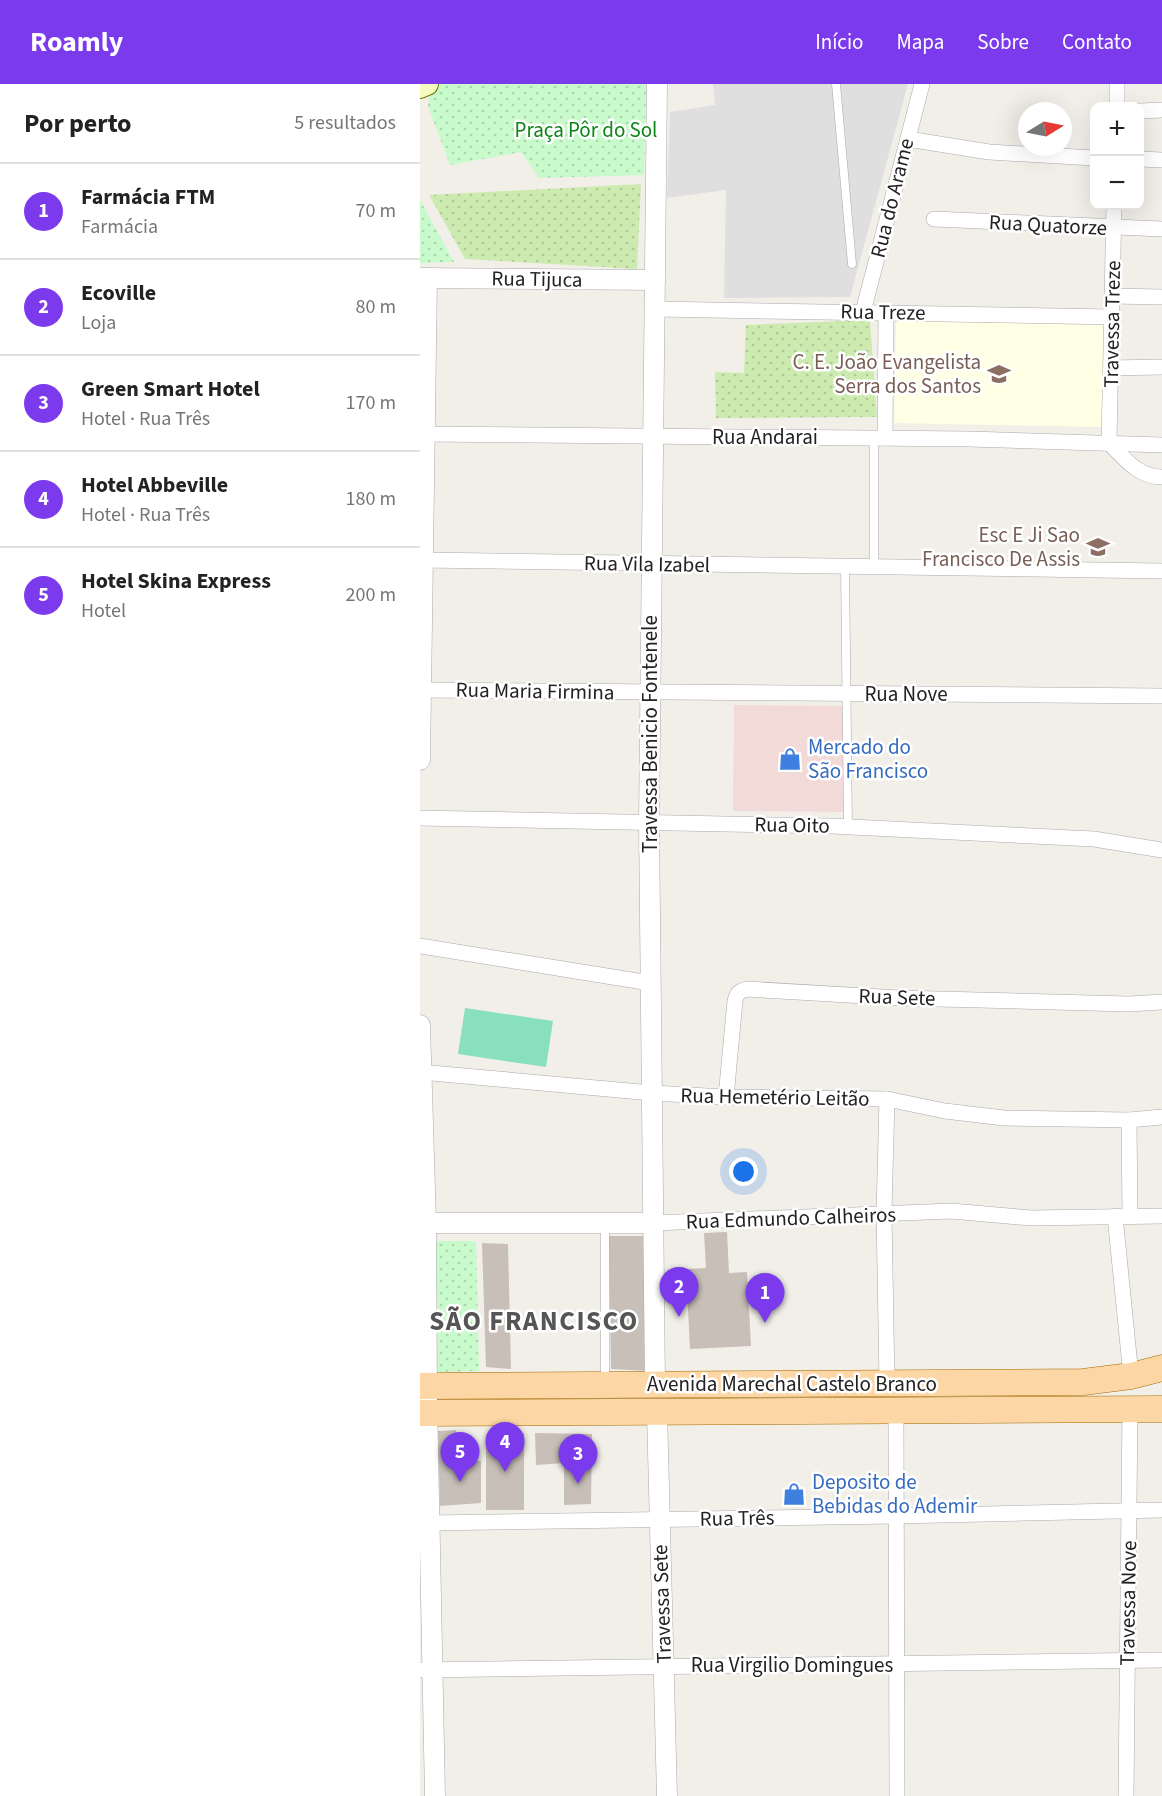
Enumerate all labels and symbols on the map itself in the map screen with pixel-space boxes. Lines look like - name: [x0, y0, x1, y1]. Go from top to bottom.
- north arrow: [1018, 102, 1072, 156]
- park label: Praça Pôr do Sol: [515, 115, 657, 145]
- street label: Rua do Arame: [863, 135, 921, 261]
- street label: Rua Quatorze: [988, 207, 1108, 243]
- street label: Travessa Treze: [1096, 260, 1128, 388]
- street label: Rua Tijuca: [491, 263, 583, 295]
- street label: Rua Treze: [840, 296, 926, 328]
- place label: C. E. João Evangelista Serra dos Santos: [793, 347, 981, 401]
- school or university icon: C. E. João Evangelista Serra dos Santos: [986, 361, 1012, 387]
- street label: Rua Andarai: [712, 422, 818, 452]
- place label: Esc E Ji Sao Francisco De Assis: [922, 520, 1080, 574]
- school or university icon: Esc E Ji Sao Francisco De Assis: [1085, 534, 1111, 560]
- street label: Rua Vila Izabel: [584, 548, 710, 580]
- street label: Travessa Benicio Fontenele: [635, 615, 665, 853]
- street label: Rua Maria Firmina: [455, 675, 615, 707]
- street label: Rua Nove: [864, 679, 948, 709]
- place label: Mercado do São Francisco: [808, 732, 928, 786]
- shop icon: Mercado do São Francisco: [777, 746, 803, 772]
- street label: Rua Oito: [754, 809, 830, 841]
- street label: Rua Sete: [858, 981, 936, 1013]
- street label: Rua Hemetério Leitão: [680, 1080, 870, 1114]
- your location: [729, 1157, 758, 1186]
- street label: Rua Edmundo Calheiros: [685, 1199, 897, 1237]
- pin: 2: [660, 1268, 698, 1317]
- pin: 1: [746, 1274, 784, 1323]
- district label: SÃO FRANCISCO: [429, 1302, 639, 1341]
- street label: Avenida Marechal Castelo Branco: [647, 1369, 937, 1399]
- pin: 4: [486, 1422, 524, 1472]
- pin: 5: [440, 1432, 480, 1482]
- pin: 3: [558, 1434, 598, 1484]
- place label: Deposito de Bebidas do Ademir: [812, 1467, 978, 1521]
- shop icon: Deposito de Bebidas do Ademir: [781, 1481, 807, 1507]
- street label: Rua Três: [699, 1502, 775, 1534]
- street label: Travessa Nove: [1112, 1540, 1144, 1666]
- street label: Travessa Sete: [645, 1544, 679, 1664]
- street label: Rua Virgilio Domingues: [691, 1650, 894, 1680]

